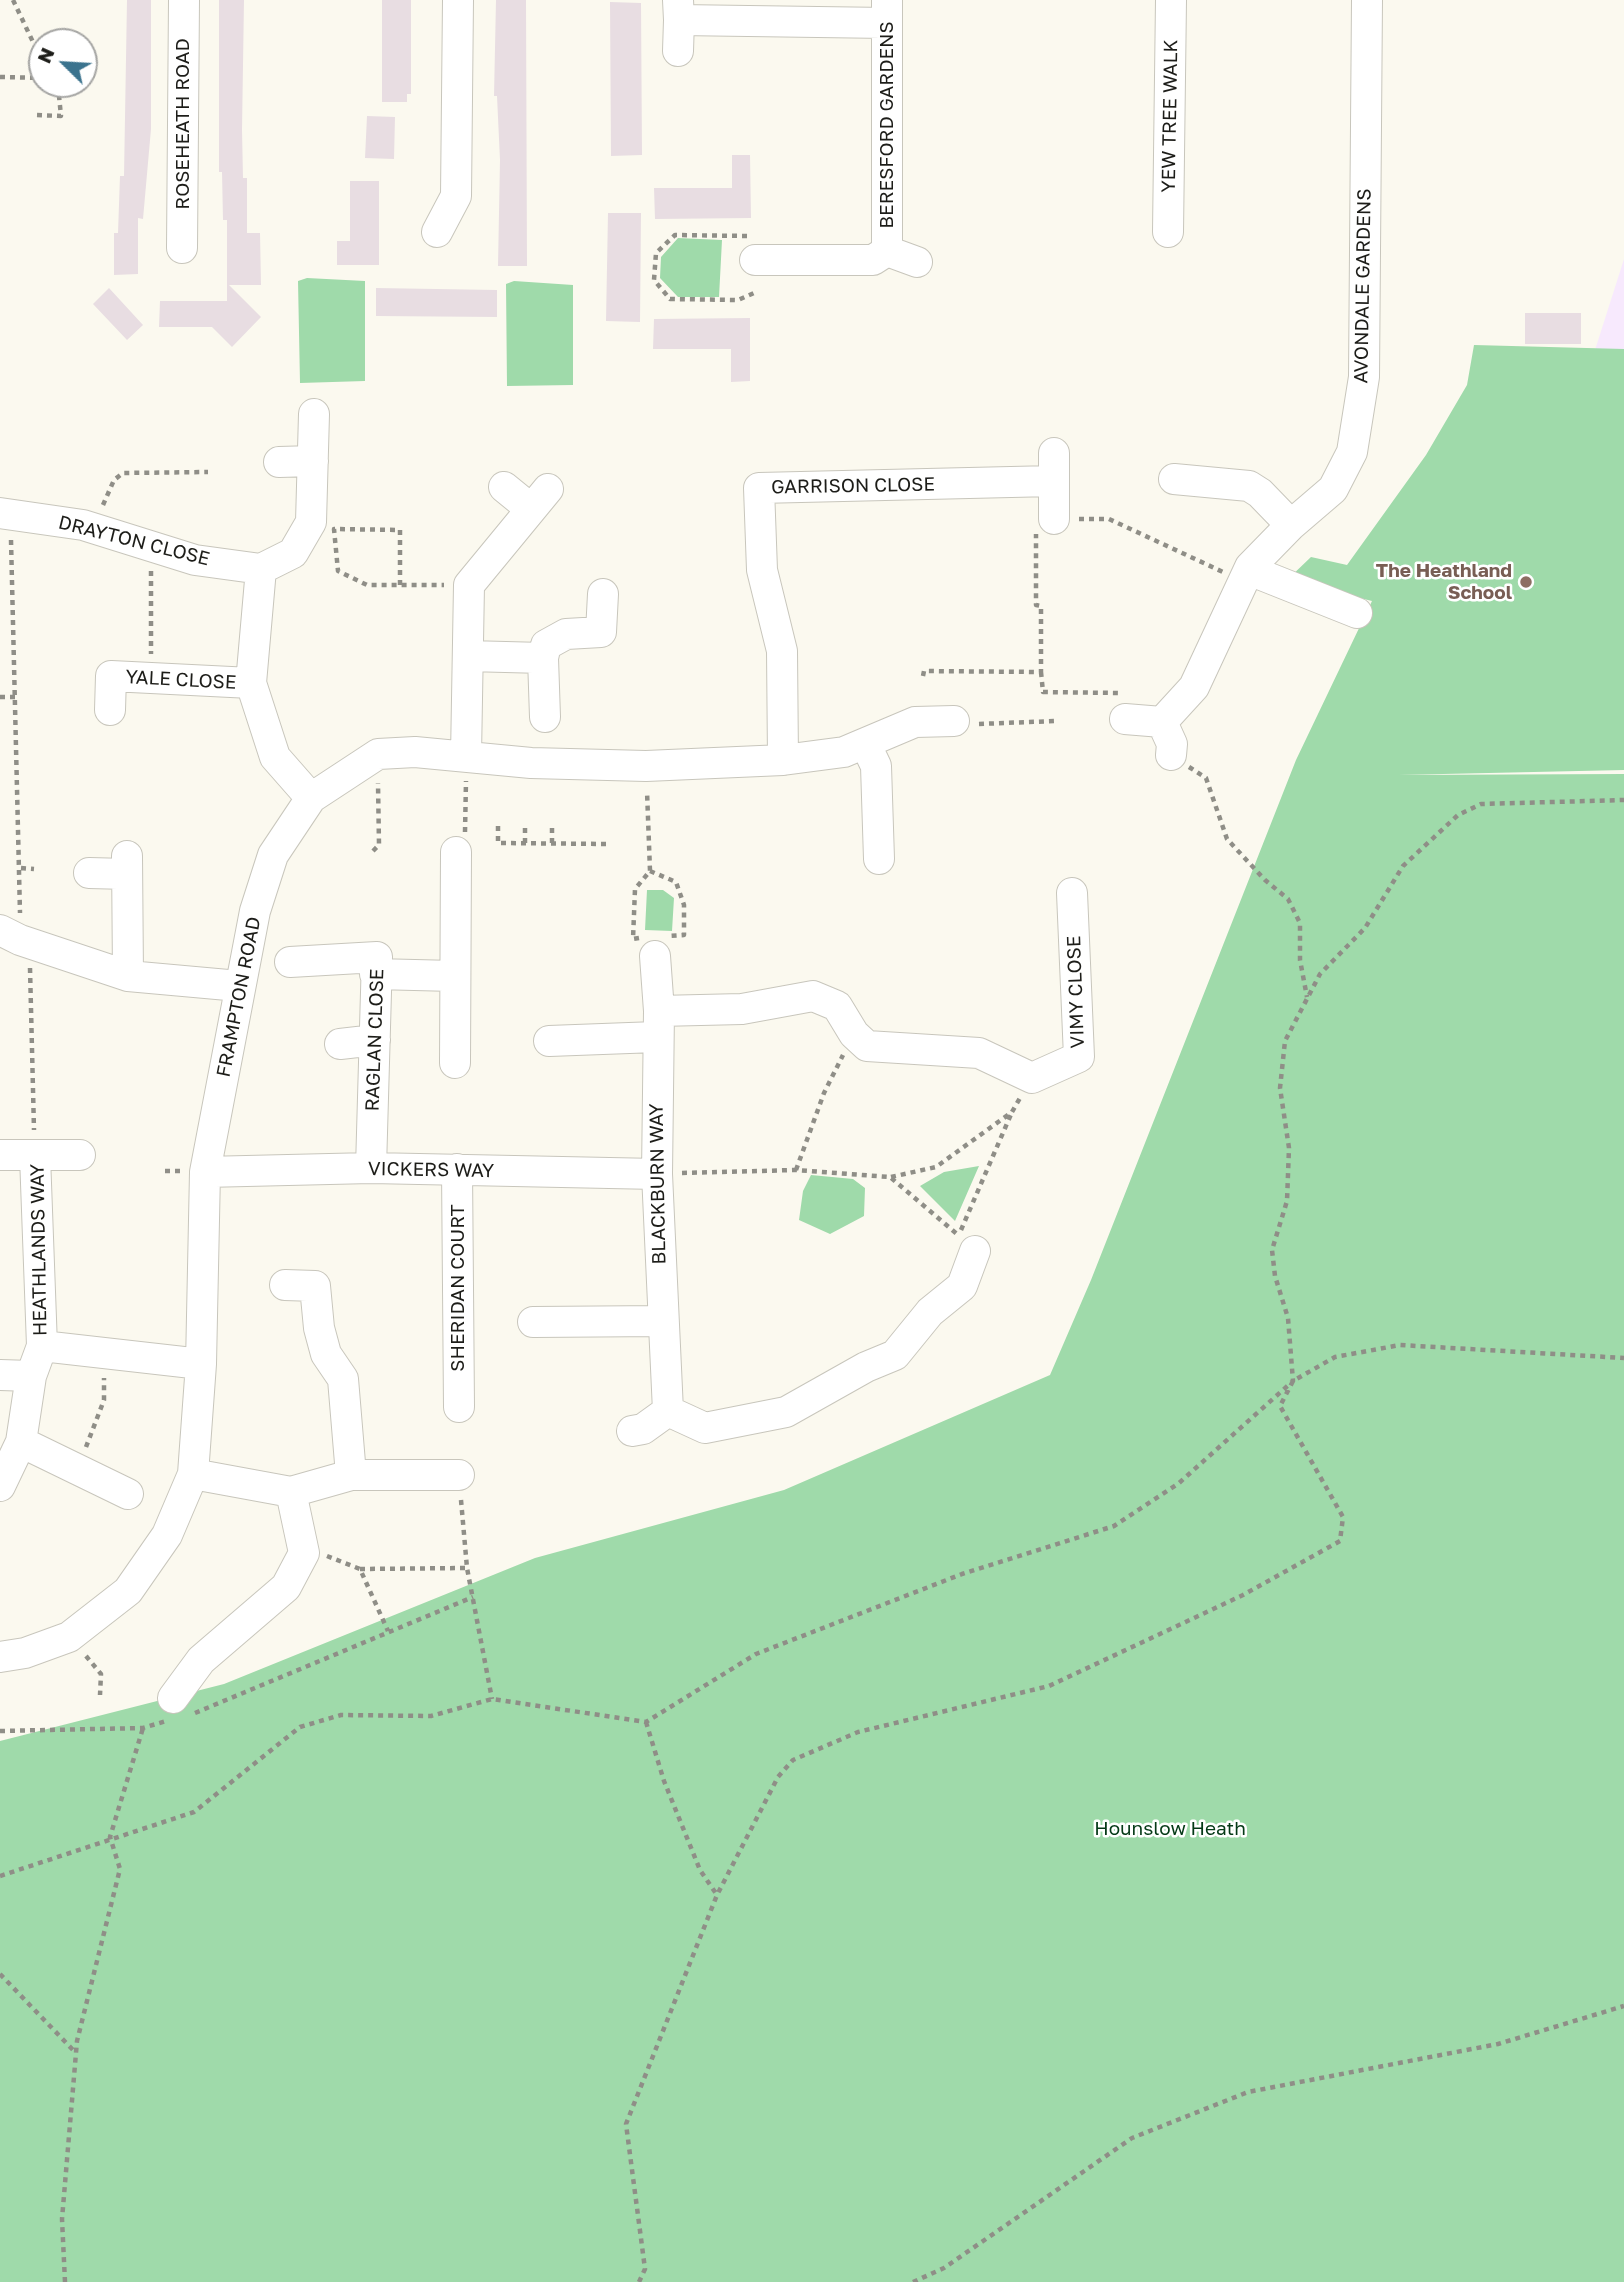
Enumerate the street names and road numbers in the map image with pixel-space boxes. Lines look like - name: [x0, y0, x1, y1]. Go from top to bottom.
- street label: BERESFORD GARDENS: [876, 21, 898, 229]
- street label: ROSEHEATH ROAD: [172, 38, 194, 210]
- street label: YEW TREE WALK: [1157, 39, 1183, 193]
- street label: AVONDALE GARDENS: [1350, 188, 1376, 384]
- street label: GARRISON CLOSE: [771, 473, 935, 499]
- street label: DRAYTON CLOSE: [56, 511, 212, 571]
- street label: YALE CLOSE: [125, 666, 237, 694]
- street label: FRAMPTON ROAD: [212, 915, 266, 1079]
- street label: VIMY CLOSE: [1063, 935, 1089, 1049]
- street label: RAGLAN CLOSE: [361, 968, 389, 1112]
- street label: BLACKBURN WAY: [645, 1103, 671, 1265]
- street label: VICKERS WAY: [368, 1158, 494, 1182]
- street label: HEATHLANDS WAY: [26, 1164, 52, 1336]
- street label: SHERIDAN COURT: [447, 1204, 469, 1372]

